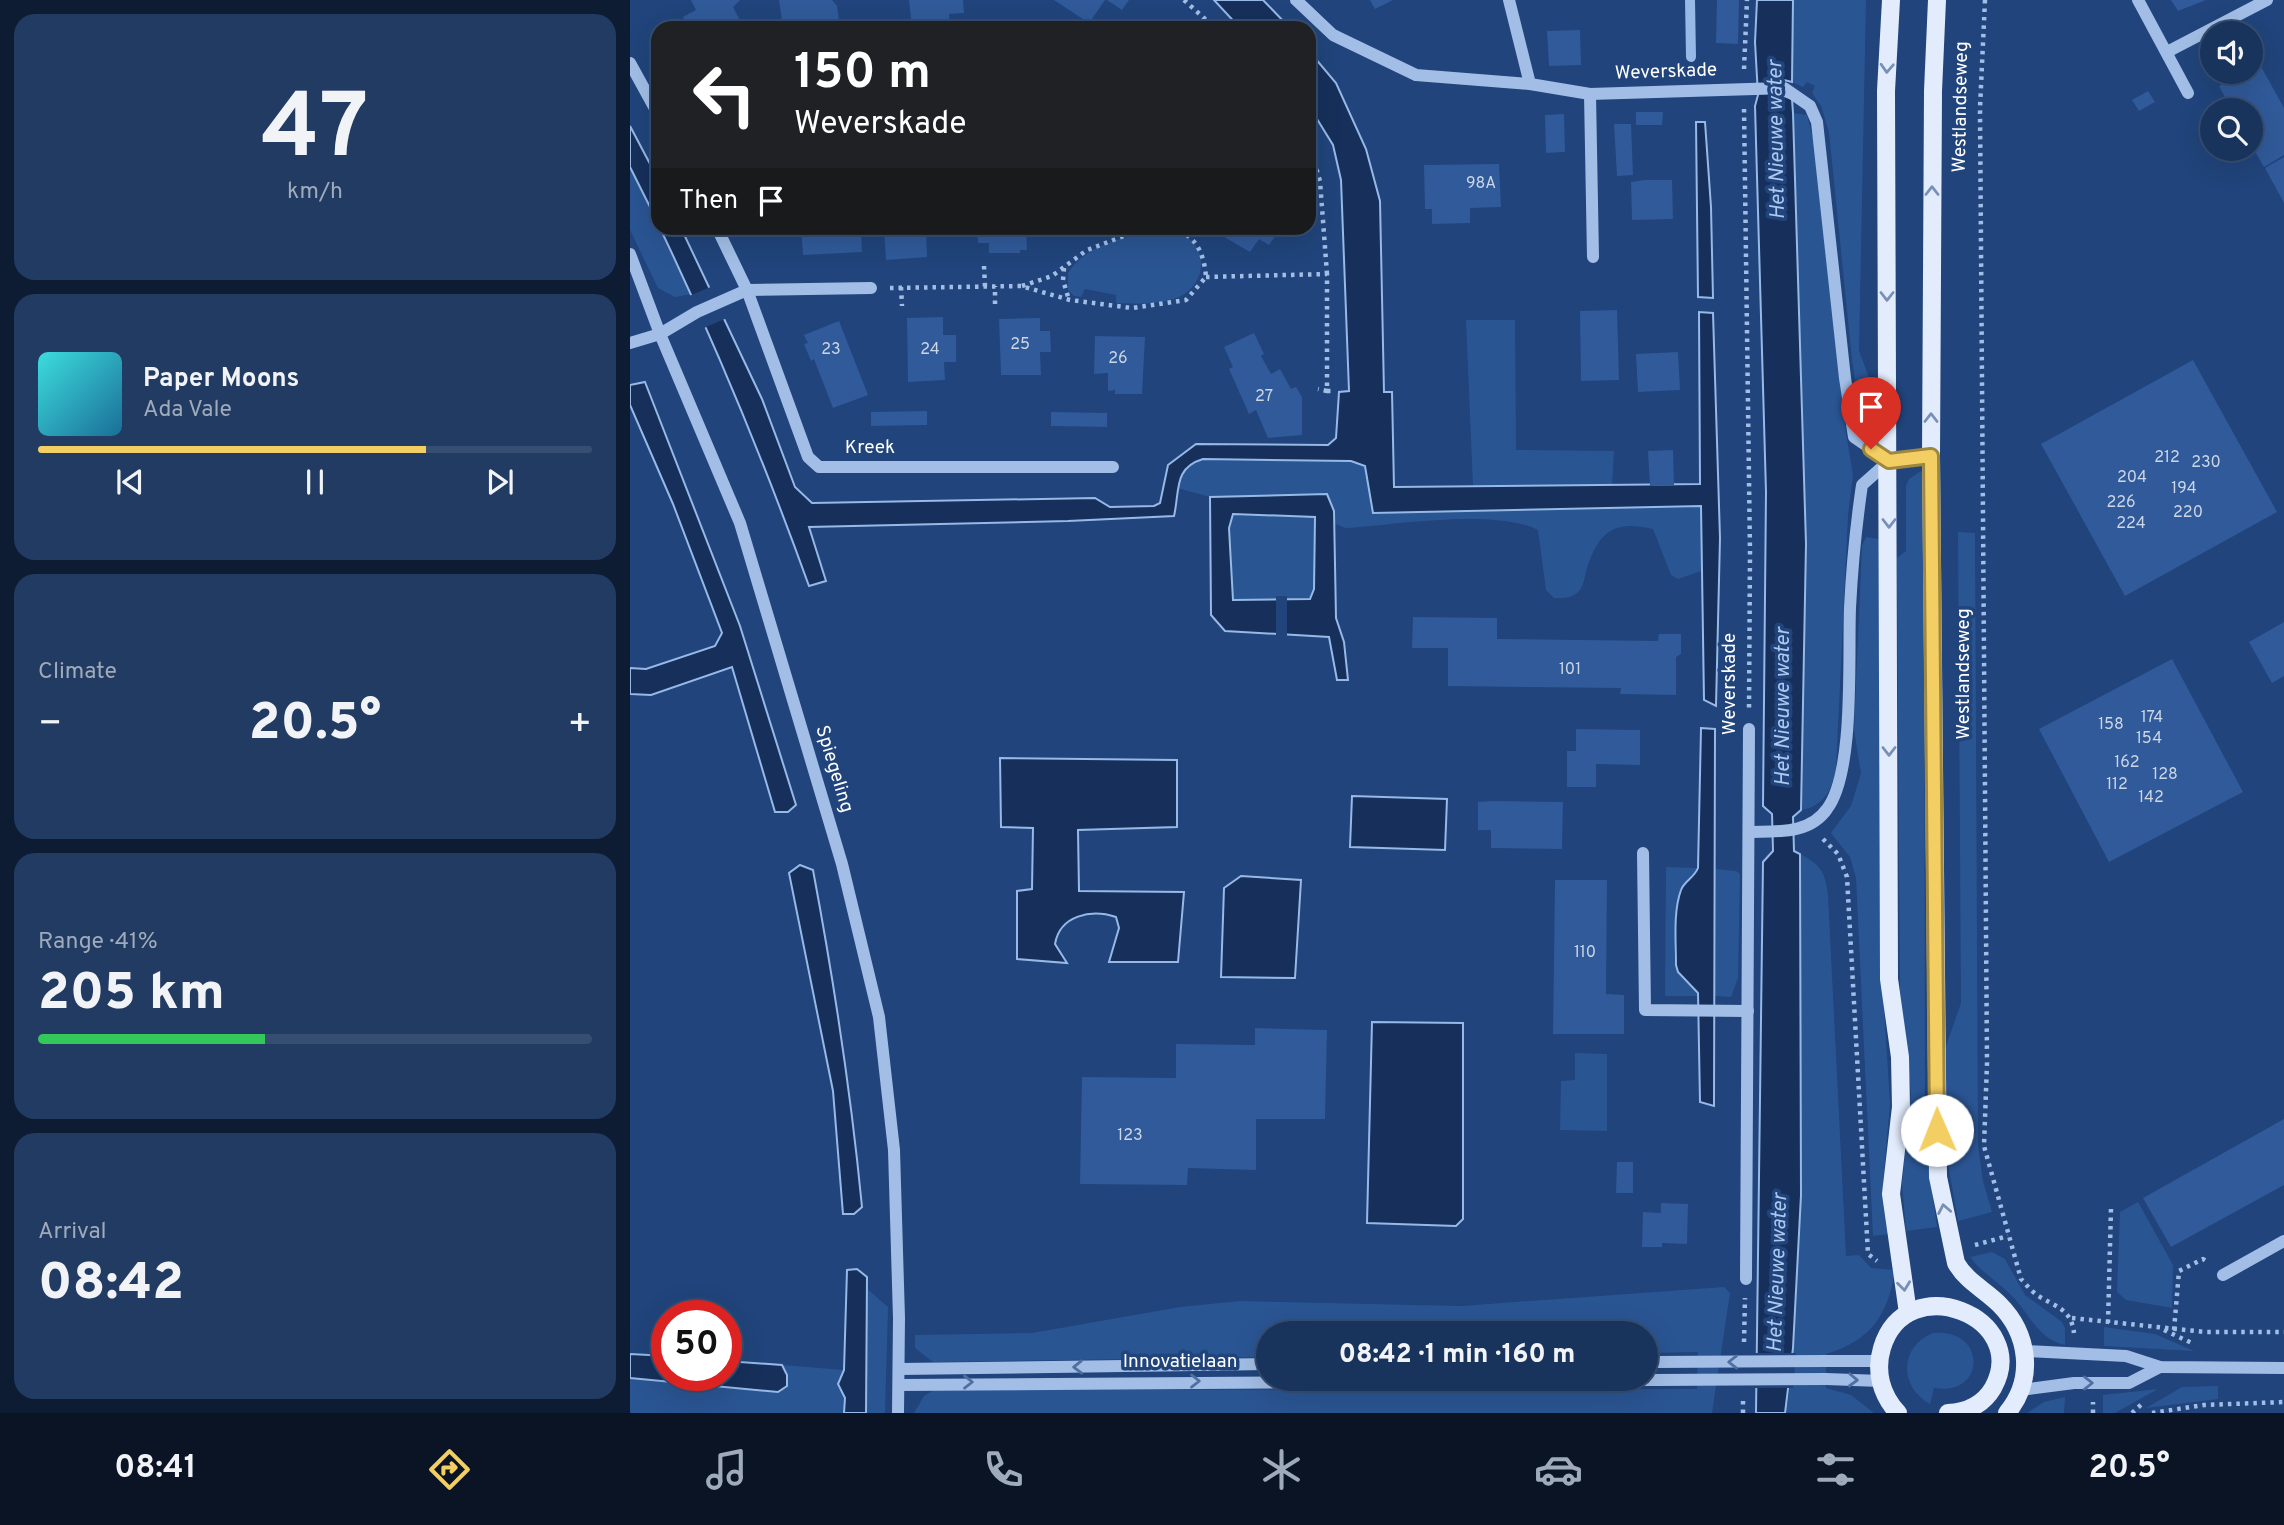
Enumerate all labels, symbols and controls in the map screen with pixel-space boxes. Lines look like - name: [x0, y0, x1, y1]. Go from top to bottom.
- map controls: [2200, 21, 2263, 161]
- button: sound: [2200, 21, 2263, 84]
- street label: Westlandseweg: [1948, 41, 1974, 173]
- text: 150 m: [794, 44, 931, 106]
- icon: left: [679, 49, 770, 140]
- street label: Weverskade: [1614, 58, 1718, 86]
- water label: Het Nieuwe water: [1762, 58, 1792, 220]
- one-way arrow: [1880, 63, 1895, 74]
- text: 47: [261, 75, 369, 190]
- button: search: [2200, 98, 2263, 161]
- text: Weverskade: [794, 105, 966, 145]
- house number: 98A: [1466, 174, 1496, 194]
- text: km/h: [287, 178, 343, 207]
- icon: arrive: [752, 182, 790, 220]
- text: Then: [679, 185, 738, 218]
- one-way arrow: [1924, 185, 1940, 196]
- one-way arrow: [1880, 290, 1895, 301]
- house number: 25: [1010, 335, 1030, 355]
- house number: 23: [821, 340, 841, 360]
- house number: 24: [920, 340, 940, 360]
- house number: 26: [1108, 349, 1128, 369]
- text: Paper Moons: [143, 363, 299, 396]
- pin: [1841, 377, 1901, 449]
- house number: 27: [1255, 387, 1273, 407]
- icon: arrive: [1852, 388, 1890, 426]
- text: Ada Vale: [143, 396, 232, 425]
- one-way arrow: [1923, 413, 1939, 423]
- street label: Kreek: [845, 436, 895, 460]
- house number: 212: [2154, 448, 2180, 468]
- house number: 230: [2191, 453, 2221, 473]
- icon: previous: [111, 463, 149, 501]
- icon: pause: [296, 463, 334, 501]
- icon: next: [481, 463, 519, 501]
- house number: 204: [2117, 468, 2147, 488]
- house number: 194: [2171, 479, 2197, 499]
- house number: 226: [2106, 493, 2136, 513]
- house number: 220: [2173, 503, 2203, 523]
- house number: 224: [2116, 514, 2146, 534]
- one-way arrow: [1881, 518, 1897, 529]
- street label: Westlandseweg: [1952, 608, 1976, 740]
- water label: Het Nieuwe water: [1770, 625, 1797, 787]
- street label: Weverskade: [1718, 633, 1742, 735]
- text: Climate: [38, 658, 117, 687]
- house number: 101: [1559, 660, 1581, 680]
- text: 20.5°: [249, 692, 381, 758]
- text: −: [38, 701, 63, 750]
- text: +: [567, 701, 592, 750]
- house number: 174: [2141, 708, 2163, 728]
- house number: 158: [2098, 715, 2124, 735]
- street label: Spiegeling: [809, 723, 859, 815]
- house number: 154: [2136, 729, 2162, 749]
- one-way arrow: [1881, 746, 1897, 756]
- house number: 162: [2114, 753, 2140, 773]
- house number: 128: [2152, 765, 2178, 785]
- house number: 112: [2106, 775, 2128, 795]
- house number: 142: [2138, 788, 2164, 808]
- text: Range · 41%: [38, 928, 158, 957]
- house number: 110: [1574, 943, 1596, 963]
- text: 205 km: [38, 962, 225, 1028]
- position arrow: [1900, 1093, 1974, 1167]
- house number: 123: [1117, 1126, 1143, 1146]
- water label: Het Nieuwe water: [1762, 1191, 1794, 1353]
- one-way arrow: [1937, 1203, 1952, 1215]
- text: Arrival: [38, 1218, 107, 1247]
- text: 08:42: [38, 1252, 184, 1318]
- one-way arrow: [1897, 1281, 1912, 1292]
- speed limit sign: 50: [651, 1300, 742, 1391]
- text: 08:42 · 1 min · 160 m: [1339, 1339, 1575, 1372]
- street label: Innovatielaan: [1123, 1350, 1237, 1374]
- one-way arrow: [1727, 1354, 1738, 1370]
- one-way arrow: [1072, 1359, 1083, 1374]
- one-way arrow: [1848, 1372, 1859, 1388]
- one-way arrow: [1190, 1373, 1201, 1389]
- one-way arrow: [962, 1375, 973, 1390]
- one-way arrow: [2084, 1375, 2094, 1391]
- icon: directions: [425, 1445, 474, 1494]
- icon: music: [702, 1445, 751, 1494]
- icon: phone: [979, 1445, 1028, 1494]
- icon: climate: [1257, 1445, 1306, 1494]
- icon: car: [1534, 1445, 1583, 1494]
- icon: filters: [1811, 1445, 1860, 1494]
- text: 08:41: [114, 1449, 196, 1489]
- text: 20.5°: [2089, 1449, 2170, 1489]

